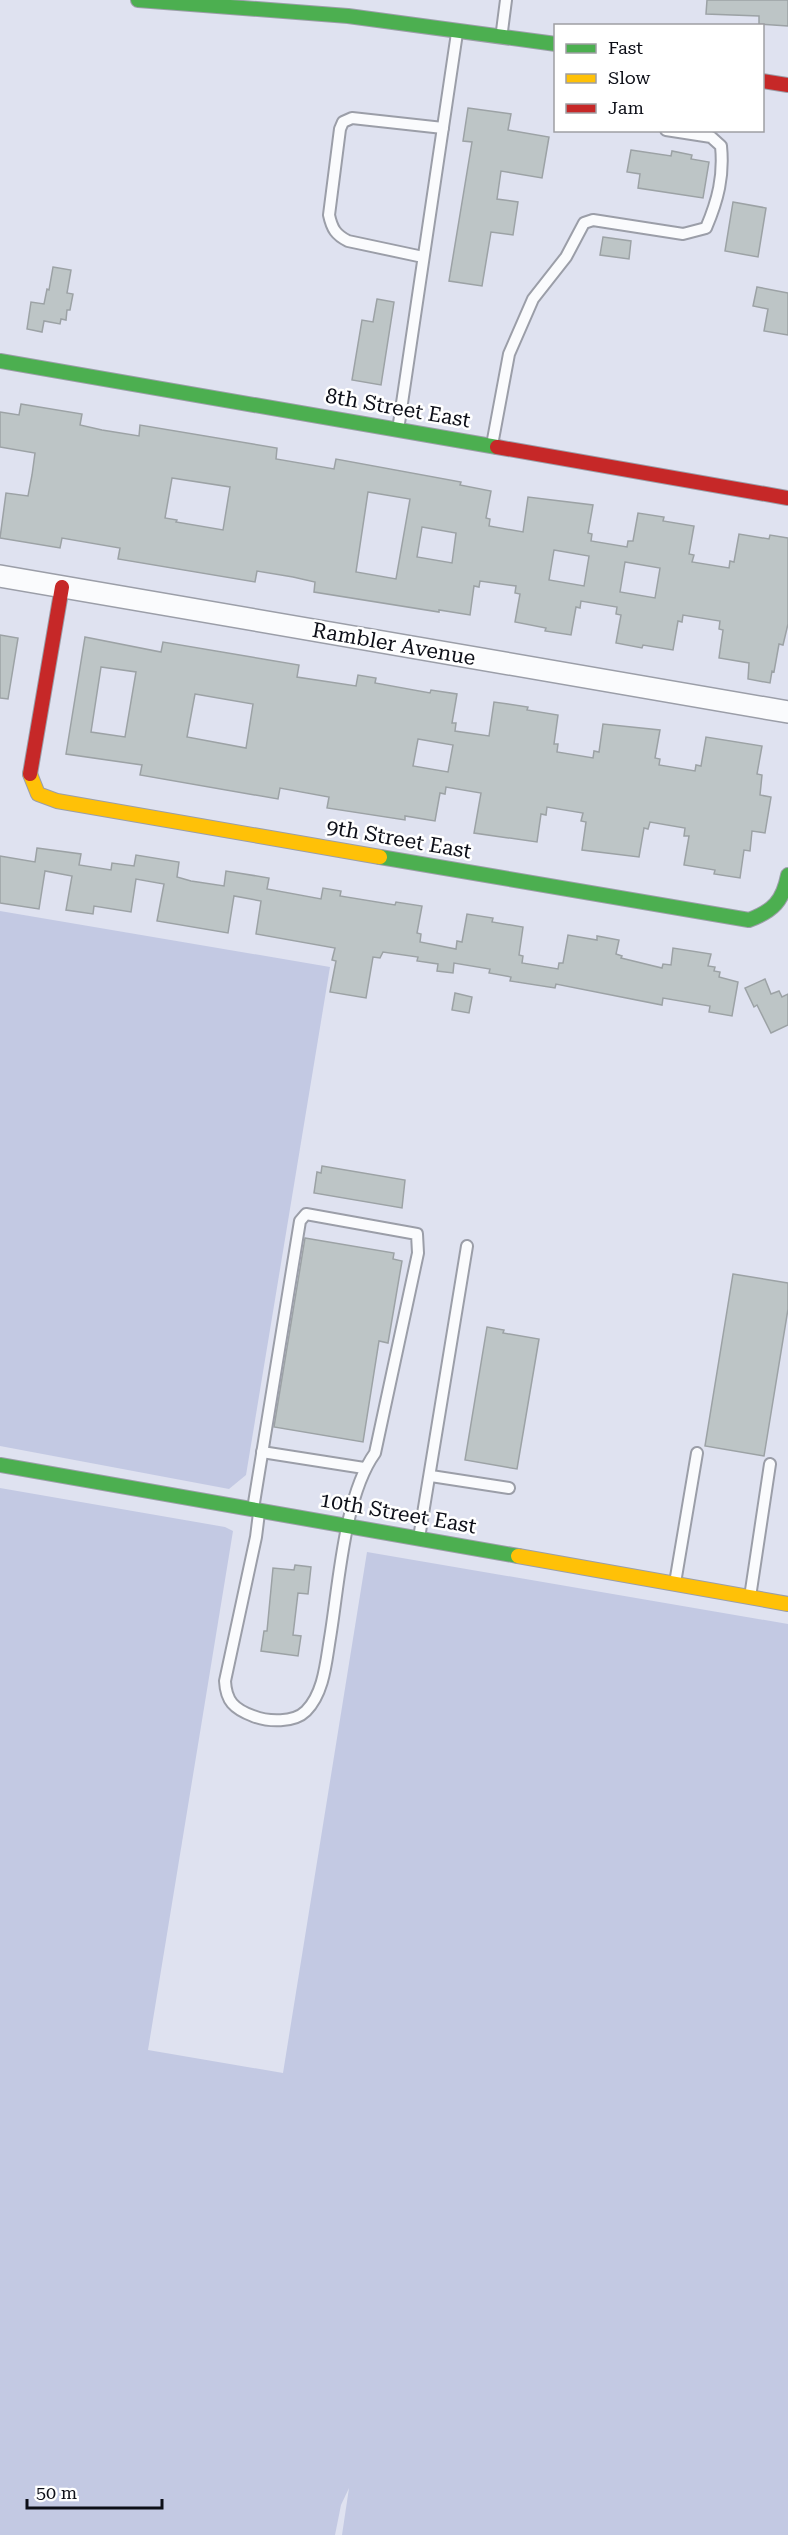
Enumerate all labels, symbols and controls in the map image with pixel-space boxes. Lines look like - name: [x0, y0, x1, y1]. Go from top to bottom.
- legend: [554, 24, 764, 132]
- text: Fast: [608, 37, 643, 58]
- text: Slow: [608, 67, 650, 88]
- text: Jam: [608, 97, 644, 118]
- street label: 8th Street East: [324, 383, 473, 433]
- street label: Rambler Avenue: [310, 618, 478, 670]
- street label: 9th Street East: [325, 814, 474, 864]
- street label: 10th Street East: [318, 1487, 478, 1539]
- scale bar: [27, 2472, 162, 2510]
- text: 50 m: [36, 2482, 77, 2503]

